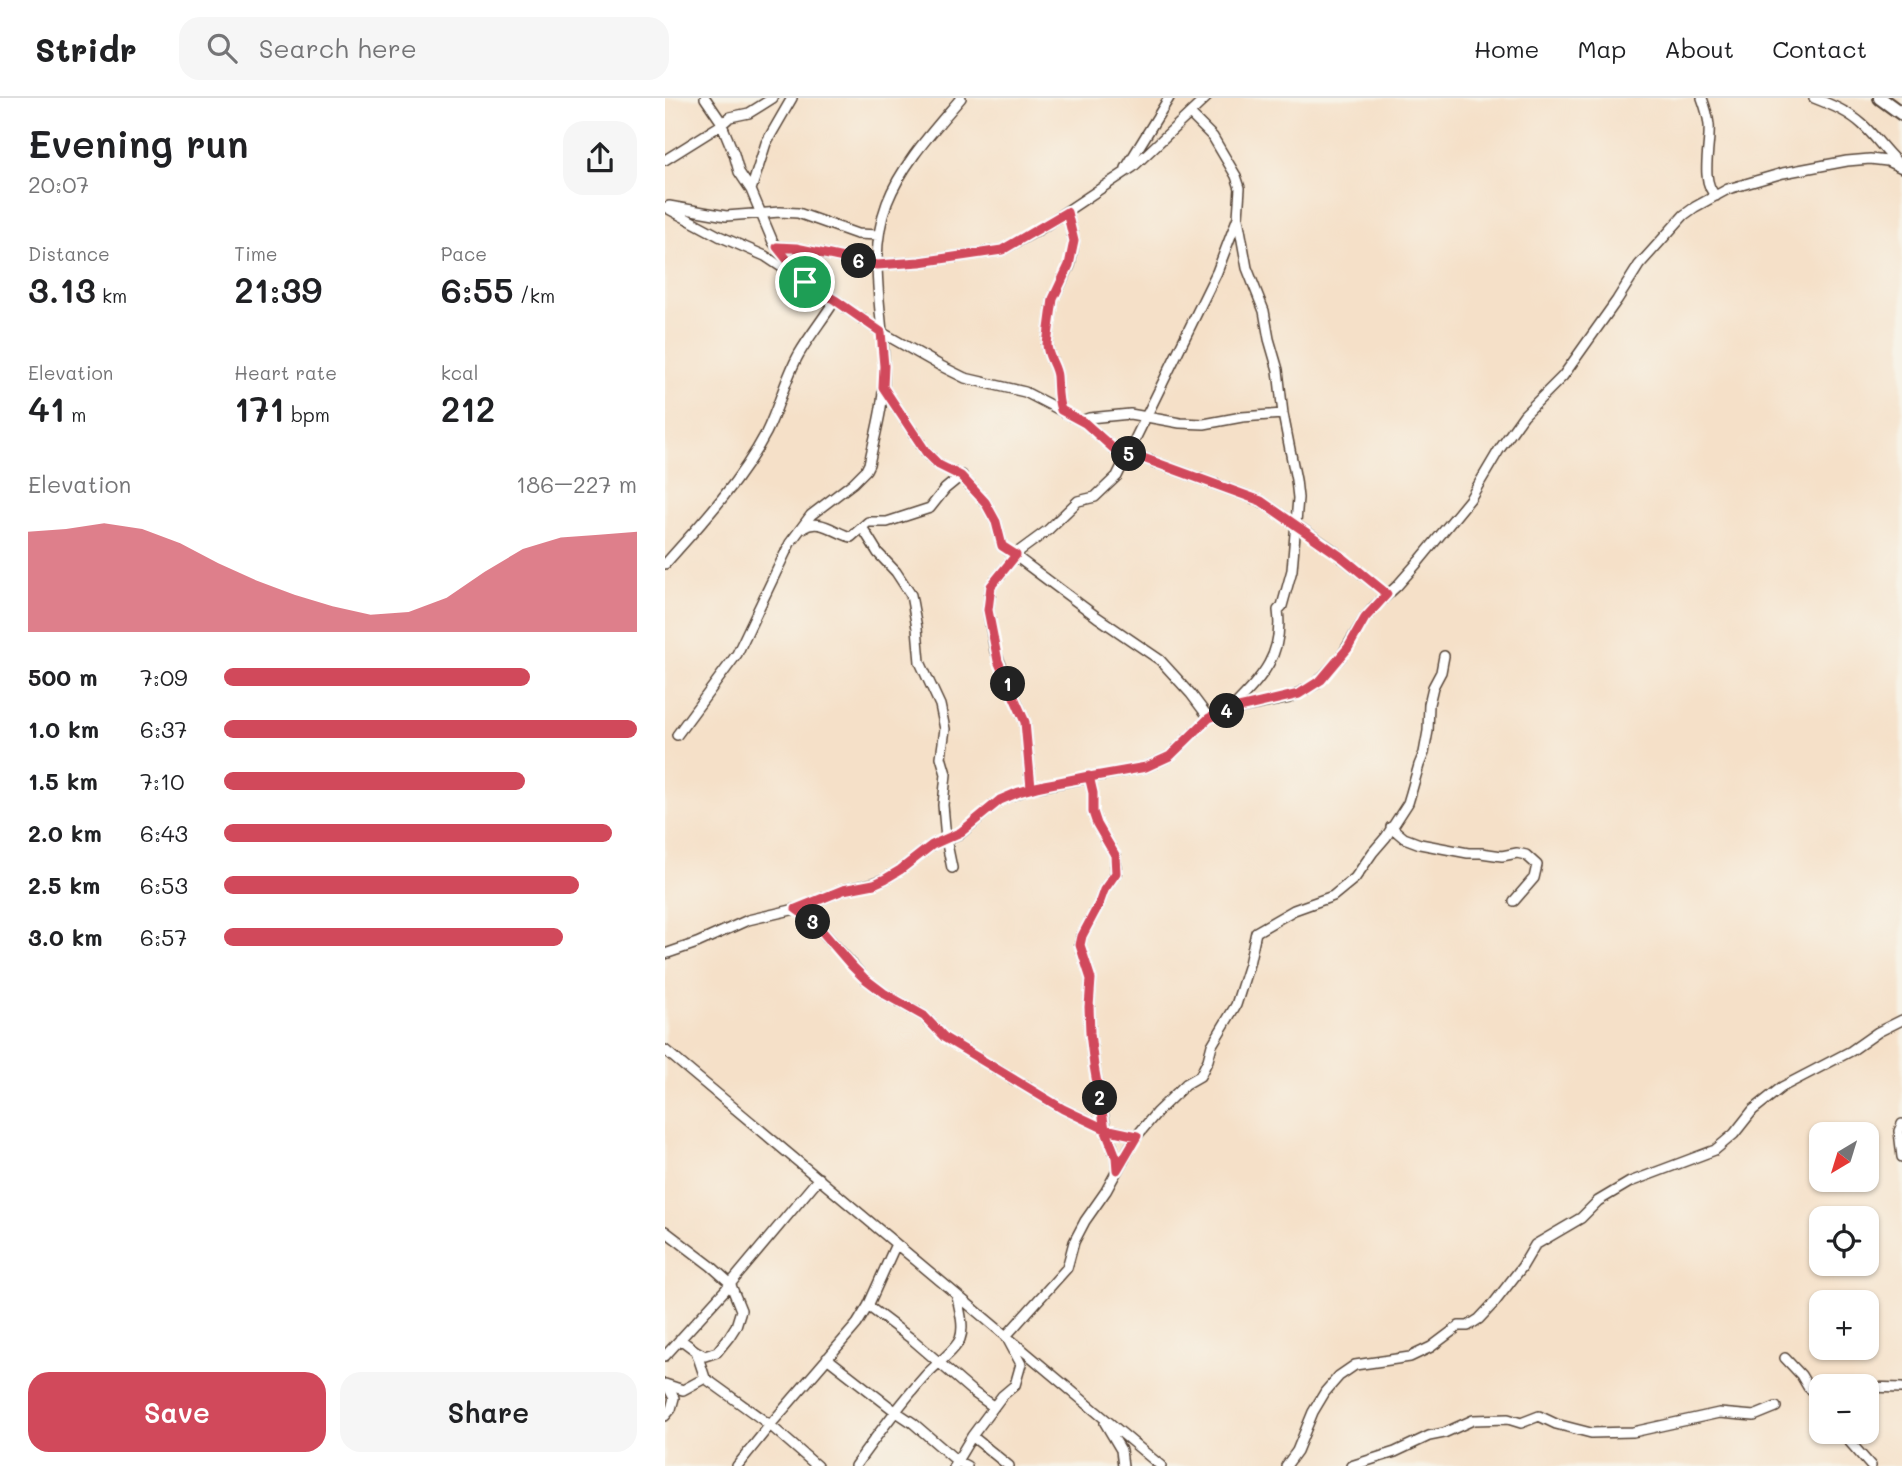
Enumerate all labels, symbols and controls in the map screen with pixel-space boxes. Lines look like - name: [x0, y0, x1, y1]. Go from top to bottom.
- search box: [179, 17, 669, 80]
- text: Stridr: [35, 27, 137, 70]
- icon: search: [203, 29, 241, 67]
- text: Search here: [259, 31, 417, 65]
- text: Home: [1474, 33, 1539, 64]
- text: Map: [1577, 33, 1626, 64]
- text: About: [1664, 33, 1734, 64]
- text: Contact: [1772, 33, 1867, 64]
- text: Evening run: [28, 118, 249, 168]
- button: share: [563, 121, 637, 195]
- text: 20:07: [28, 169, 89, 199]
- text: Distance: [28, 241, 110, 266]
- text: Time: [234, 241, 278, 266]
- text: Pace: [441, 241, 487, 266]
- pin: 6: [841, 244, 877, 278]
- text: 6: [853, 248, 864, 273]
- pin: [775, 252, 835, 312]
- icon: arrive: [786, 263, 824, 301]
- text: 3.13: [28, 266, 96, 312]
- text: 21:39: [234, 266, 322, 312]
- text: 6:55: [441, 266, 514, 312]
- text: km: [96, 283, 127, 308]
- text: /km: [514, 283, 555, 308]
- text: Elevation: [28, 360, 113, 385]
- text: Heart rate: [234, 360, 337, 385]
- text: kcal: [441, 360, 479, 385]
- text: 41: [28, 385, 65, 431]
- text: 171: [234, 385, 285, 431]
- text: 212: [441, 385, 495, 431]
- text: m: [65, 402, 86, 427]
- text: bpm: [285, 402, 330, 427]
- pin: 5: [1112, 436, 1147, 472]
- text: 5: [1123, 441, 1134, 466]
- text: Elevation: [28, 469, 131, 499]
- text: 186–227 m: [516, 469, 637, 499]
- text: 500 m: [28, 662, 98, 692]
- text: 7:09: [140, 662, 188, 692]
- pin: 1: [991, 666, 1025, 702]
- text: 1: [1003, 671, 1012, 696]
- pin: 4: [1209, 694, 1245, 728]
- text: 4: [1220, 698, 1233, 723]
- text: 1.0 km: [28, 714, 99, 744]
- text: 6:37: [140, 714, 187, 744]
- text: 1.5 km: [28, 766, 98, 796]
- text: 7:10: [140, 766, 184, 796]
- text: 2.0 km: [28, 818, 102, 848]
- text: 6:43: [140, 818, 188, 848]
- text: 2.5 km: [28, 870, 100, 900]
- text: 6:53: [140, 870, 188, 900]
- pin: 3: [795, 904, 831, 940]
- text: 3: [807, 909, 818, 934]
- text: 3.0 km: [28, 922, 103, 952]
- text: 6:57: [140, 922, 187, 952]
- pin: 2: [1083, 1080, 1117, 1116]
- text: 2: [1094, 1085, 1105, 1110]
- north arrow: [1809, 1122, 1879, 1192]
- map controls: [1809, 1122, 1879, 1444]
- button: locate: [1809, 1206, 1879, 1276]
- button: +: [1809, 1290, 1879, 1360]
- button: Save: [28, 1372, 326, 1452]
- button: Share: [340, 1372, 637, 1452]
- button: −: [1809, 1374, 1879, 1444]

